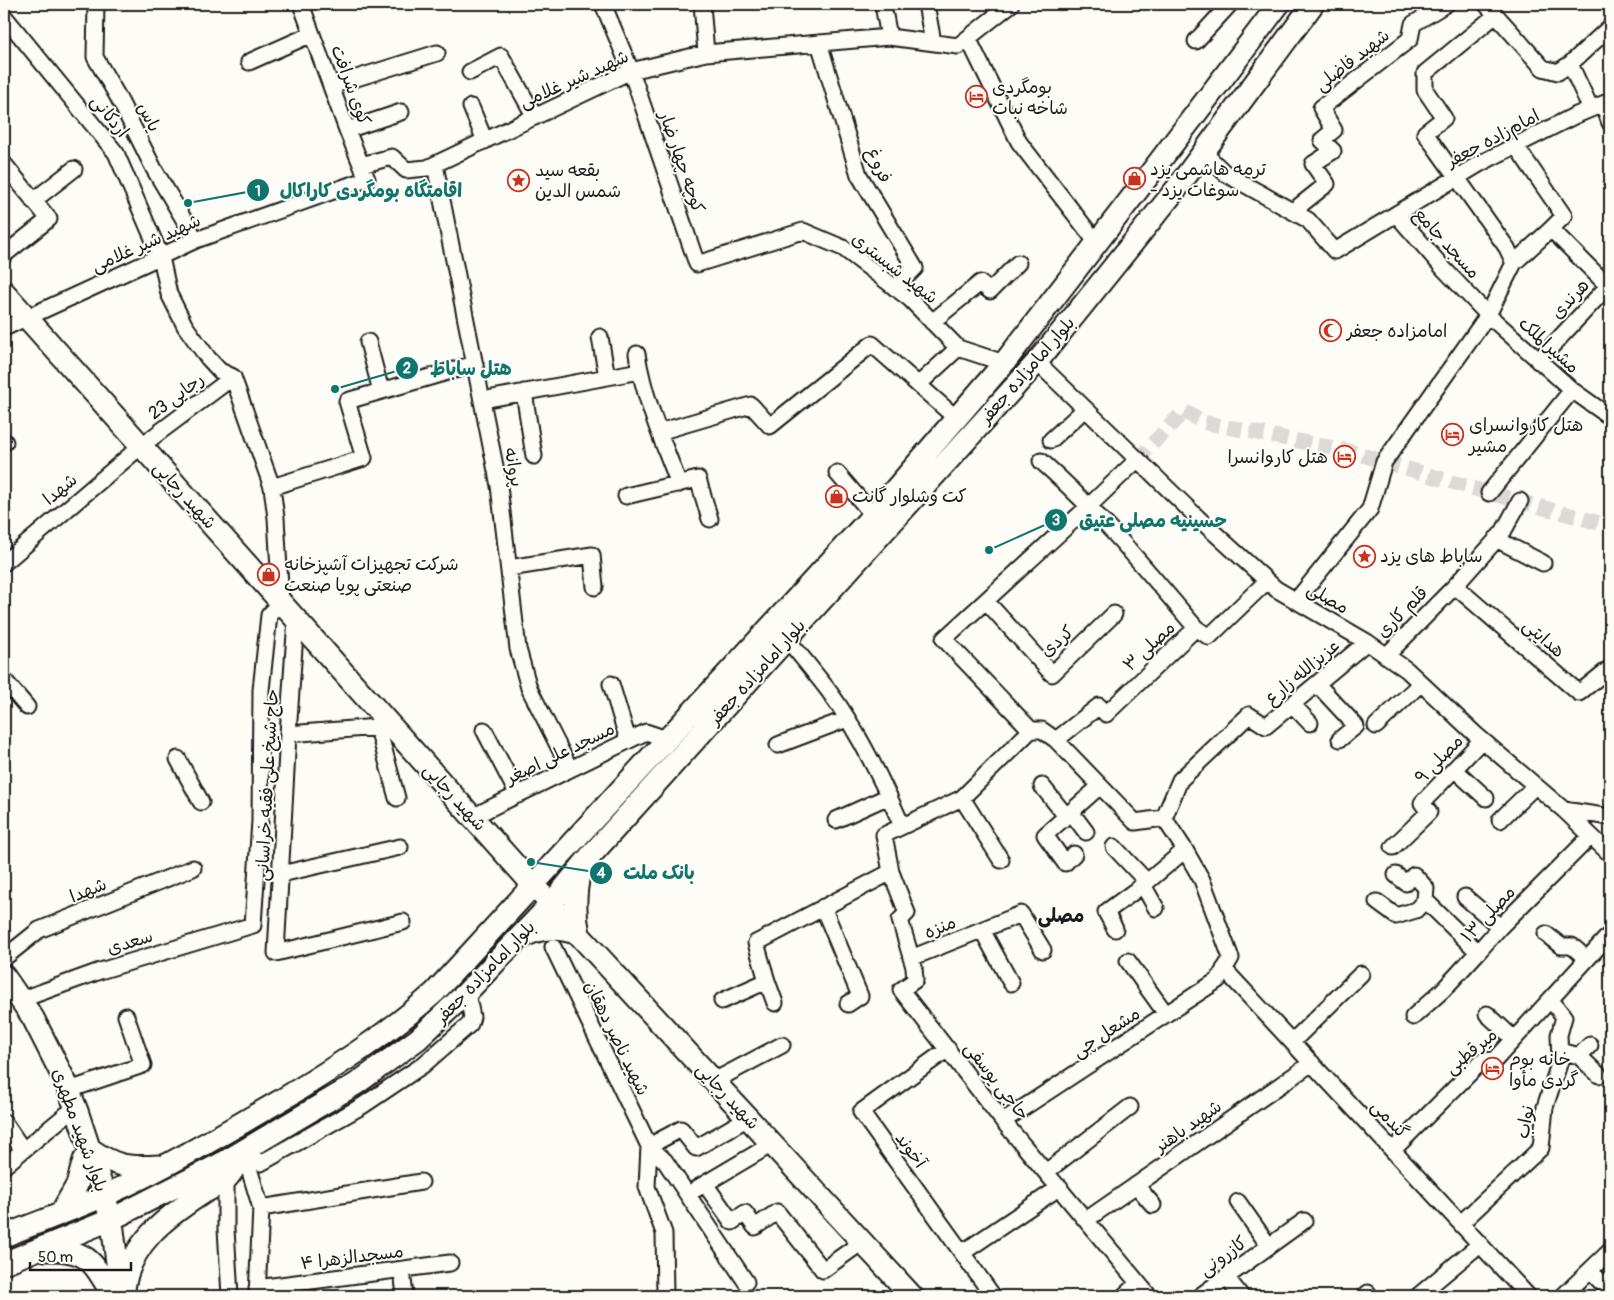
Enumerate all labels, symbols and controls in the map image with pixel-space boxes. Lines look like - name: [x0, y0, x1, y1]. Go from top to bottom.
- street label: شهید فاضلی: [1310, 24, 1394, 97]
- street label: کوی شرافت: [325, 42, 376, 129]
- street label: شهید شیر غلامی: [516, 45, 632, 114]
- place label: بومگردی شاخه نبات: [992, 76, 1068, 120]
- hotel icon: بومگردی شاخه نبات: [964, 85, 988, 109]
- street label: اردکانی: [85, 90, 134, 142]
- street label: یاس: [131, 98, 166, 136]
- street label: امام‌زاده جعفر: [1441, 104, 1545, 175]
- street label: کوچه چهار ضار: [653, 106, 710, 216]
- street label: فروغ: [861, 144, 896, 187]
- place label: ترمه هاشمی یزد - سوغات یزد: [1150, 158, 1267, 202]
- place label: بقعه سید شمس الدین: [535, 159, 621, 203]
- shop icon: ترمه هاشمی یزد - سوغات یزد: [1122, 167, 1146, 191]
- place icon: بقعه سید شمس الدین: [507, 168, 531, 192]
- callout: اقامتگاه بومگردی کاراکال: [245, 173, 473, 207]
- text: اقامتگاه بومگردی کاراکال: [280, 179, 462, 203]
- text: 1: [255, 182, 261, 201]
- street label: مسجد جامع: [1408, 203, 1485, 285]
- street label: شهید شیر غلامی: [88, 209, 204, 278]
- street label: شهید شبستری: [847, 227, 943, 309]
- street label: هرندی: [1546, 275, 1595, 324]
- street label: بلوار امامزاده جعفر: [973, 312, 1080, 430]
- street label: مشیرالملک: [1513, 312, 1584, 379]
- mosque icon: امامزاده جعفر: [1319, 319, 1343, 343]
- place label: امامزاده جعفر: [1345, 320, 1448, 343]
- callout: هتل ساباط: [395, 351, 521, 385]
- text: هتل ساباط: [430, 357, 512, 381]
- text: 2: [403, 359, 411, 378]
- street label: رجایی 23: [144, 368, 209, 425]
- place label: هتل کاروانسرای مشیر: [1467, 414, 1583, 458]
- hotel icon: هتل کاروانسرای مشیر: [1441, 423, 1465, 447]
- street label: پروانه: [499, 445, 528, 489]
- hotel icon: هتل کاروانسرا: [1332, 445, 1356, 469]
- place label: هتل کاروانسرا: [1227, 446, 1328, 469]
- street label: شهید رجایی: [148, 457, 221, 534]
- street label: شهدا: [38, 468, 82, 510]
- shop icon: کت وشلوار گانت: [824, 484, 848, 508]
- place label: کت وشلوار گانت: [852, 485, 967, 508]
- callout: حسینیه مصلی عتیق: [1044, 503, 1236, 537]
- text: حسینیه مصلی عتیق: [1079, 509, 1227, 533]
- text: 3: [1052, 511, 1060, 530]
- place icon: ساباط های یزد: [1352, 544, 1376, 568]
- place label: ساباط های یزد: [1380, 545, 1483, 568]
- place label: شرکت تجهیزات آشپزخانه صنعتی پویا صنعت: [284, 553, 459, 597]
- shop icon: شرکت تجهیزات آشپزخانه صنعتی پویا صنعت: [256, 562, 280, 586]
- street label: مصلی: [1303, 577, 1353, 620]
- street label: قلم کاری: [1372, 582, 1434, 644]
- street label: هدایتی: [1518, 614, 1569, 663]
- street label: بلوار امامزاده جعفر: [702, 615, 811, 732]
- street label: مصلی ۳: [1118, 616, 1180, 676]
- street label: کردی: [1036, 620, 1079, 662]
- street label: عزیزالله زارع: [1260, 634, 1345, 710]
- street label: حاج شیخ علی فقیه خراسانی: [251, 688, 284, 882]
- street label: مسجد علی اصغر: [500, 717, 619, 791]
- street label: مصلی ۹: [1410, 730, 1468, 789]
- street label: شهید رجایی: [418, 759, 491, 836]
- callout: بانک ملت: [588, 856, 705, 890]
- text: بانک ملت: [623, 861, 695, 885]
- text: 4: [597, 864, 606, 883]
- street label: شهدا: [66, 873, 110, 908]
- street label: مصلی ۱۳: [1456, 881, 1521, 948]
- district label: مصلی: [1038, 904, 1084, 928]
- street label: منزه: [921, 911, 960, 944]
- street label: بلوار امامزاده جعفر: [429, 916, 540, 1030]
- street label: سعدی: [104, 925, 156, 960]
- street label: شهید ناصر دهقان: [579, 977, 654, 1099]
- street label: مشعل چی: [1068, 1002, 1145, 1063]
- street label: میرقطبی: [1440, 1023, 1502, 1080]
- street label: حاجی یوسفی: [959, 1037, 1034, 1125]
- place label: خانه بوم گردی مأوا: [1509, 1048, 1579, 1092]
- hotel icon: خانه بوم گردی مأوا: [1481, 1057, 1505, 1081]
- street label: شهید رجایی: [691, 1058, 765, 1135]
- street label: بلوار شهید مطهری: [47, 1065, 113, 1195]
- street label: شهید باهنر: [1149, 1095, 1226, 1159]
- street label: گندمی: [1366, 1095, 1414, 1144]
- street label: نواب: [1511, 1104, 1540, 1141]
- street label: آخوند: [890, 1128, 932, 1174]
- street label: کازرونی: [1195, 1231, 1252, 1282]
- scale bar: [30, 1240, 131, 1272]
- street label: مسجدالزهرا ۴: [299, 1240, 405, 1275]
- text: 50 m: [38, 1248, 73, 1267]

